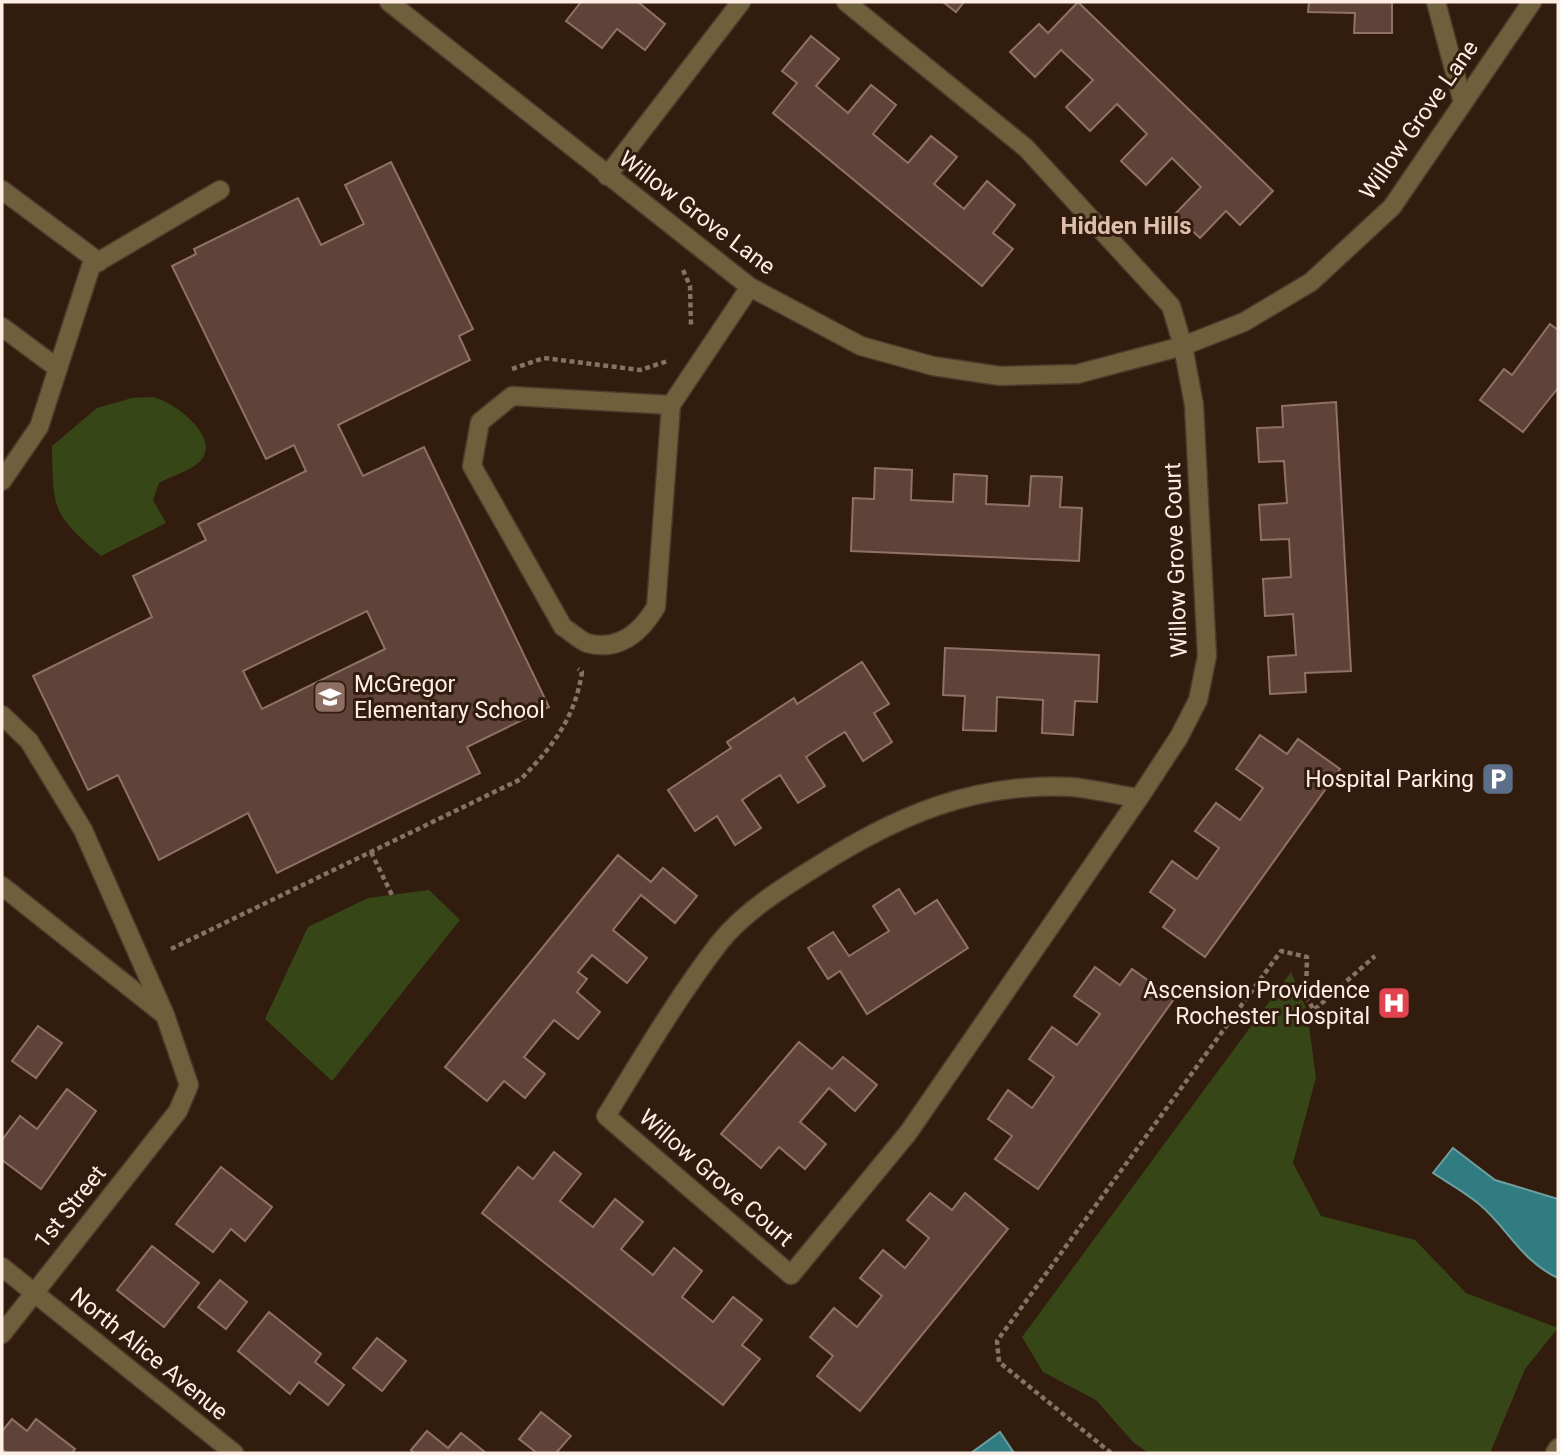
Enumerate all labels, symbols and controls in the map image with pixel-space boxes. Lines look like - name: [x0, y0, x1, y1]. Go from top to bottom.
- street label: Willow Grove Lane: [1354, 35, 1484, 205]
- street label: Willow Grove Lane: [614, 146, 780, 280]
- district label: Hidden Hills: [1060, 212, 1192, 240]
- street label: Willow Grove Court: [1159, 462, 1193, 658]
- place label: McGregor Elementary School: [354, 671, 545, 724]
- school or university icon: McGregor Elementary School: [311, 678, 349, 716]
- parking icon: Hospital Parking: [1479, 760, 1517, 798]
- place label: Hospital Parking: [1305, 766, 1474, 793]
- place label: Ascension Providence Rochester Hospital: [1143, 977, 1370, 1030]
- hospital icon: Ascension Providence Rochester Hospital: [1375, 984, 1413, 1022]
- street label: Willow Grove Court: [634, 1104, 798, 1252]
- street label: 1st Street: [28, 1160, 112, 1254]
- street label: North Alice Avenue: [65, 1282, 233, 1426]

